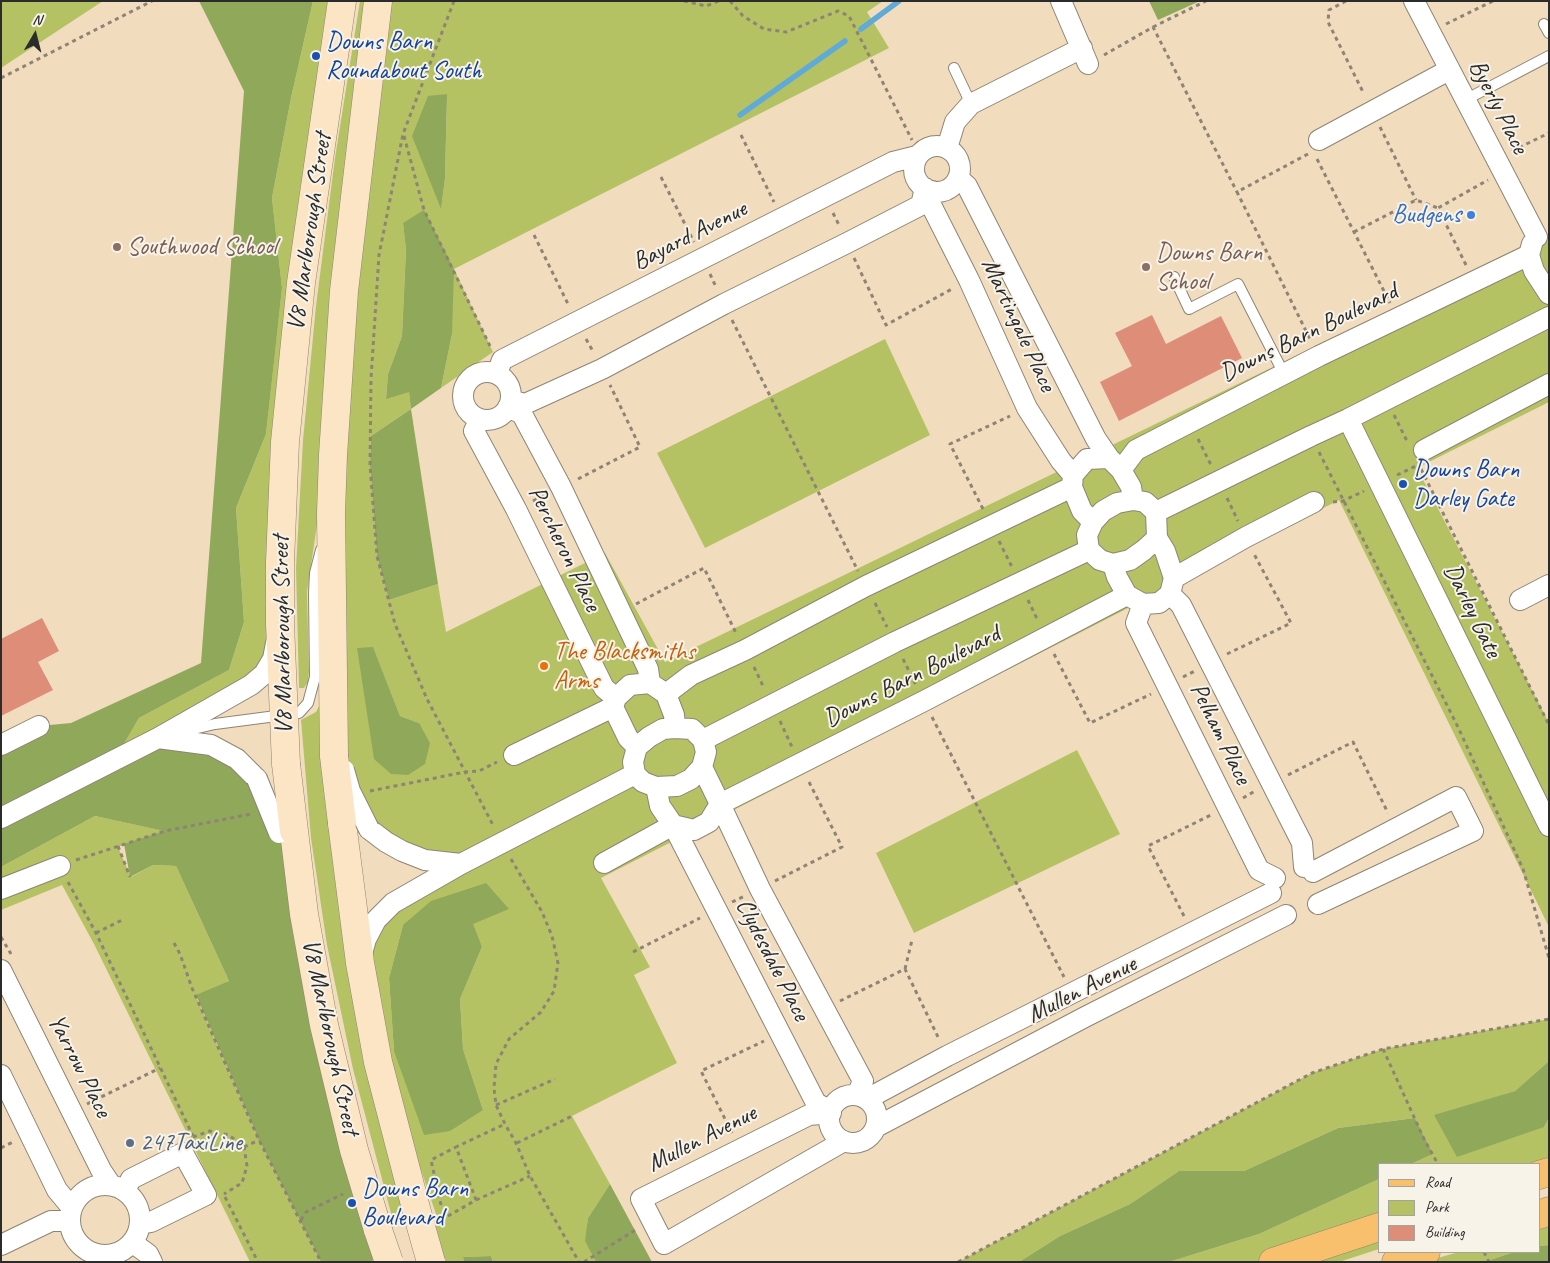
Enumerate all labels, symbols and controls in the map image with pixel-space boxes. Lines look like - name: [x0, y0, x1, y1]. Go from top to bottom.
- north arrow: [10, 10, 60, 60]
- text: N: [32, 11, 43, 29]
- place label: Downs Barn Roundabout South: [326, 27, 481, 86]
- marker: Downs Barn Roundabout South: [310, 50, 322, 62]
- street label: Byerly Place: [1462, 55, 1534, 159]
- street label: V8 Marlborough Street: [281, 131, 339, 333]
- street label: Bayard Avenue: [628, 194, 752, 278]
- place label: Budgens: [1392, 200, 1461, 230]
- marker: Budgens: [1465, 209, 1477, 221]
- place label: Southwood School: [127, 232, 277, 262]
- place label: Downs Barn School: [1156, 238, 1262, 297]
- marker: Southwood School: [111, 241, 123, 253]
- street label: Martingale Place: [974, 254, 1062, 396]
- marker: Downs Barn School: [1140, 261, 1152, 273]
- street label: Downs Barn Boulevard: [1215, 277, 1403, 389]
- place label: Downs Barn Darley Gate: [1413, 455, 1519, 514]
- marker: Downs Barn Darley Gate: [1397, 478, 1409, 490]
- street label: Percheron Place: [521, 482, 607, 616]
- street label: V8 Marlborough Street: [266, 535, 300, 735]
- street label: Darley Gate: [1436, 559, 1508, 663]
- street label: Downs Barn Boulevard: [819, 620, 1005, 734]
- place label: The Blacksmiths Arms: [554, 637, 695, 696]
- marker: The Blacksmiths Arms: [538, 660, 550, 672]
- street label: Pelham Place: [1183, 678, 1257, 790]
- street label: Clydesdale Place: [728, 894, 816, 1026]
- street label: V8 Marlborough Street: [295, 936, 365, 1138]
- street label: Mullen Avenue: [1022, 950, 1142, 1030]
- street label: Yarrow Place: [40, 1010, 118, 1122]
- street label: Mullen Avenue: [642, 1099, 762, 1179]
- place label: 247TaxiLine: [140, 1128, 242, 1158]
- marker: 247TaxiLine: [124, 1137, 136, 1149]
- legend: [1378, 1163, 1540, 1253]
- text: Road: [1425, 1173, 1450, 1192]
- place label: Downs Barn Boulevard: [362, 1174, 468, 1233]
- marker: Downs Barn Boulevard: [346, 1197, 358, 1209]
- text: Park: [1425, 1198, 1449, 1217]
- text: Building: [1425, 1223, 1464, 1242]

